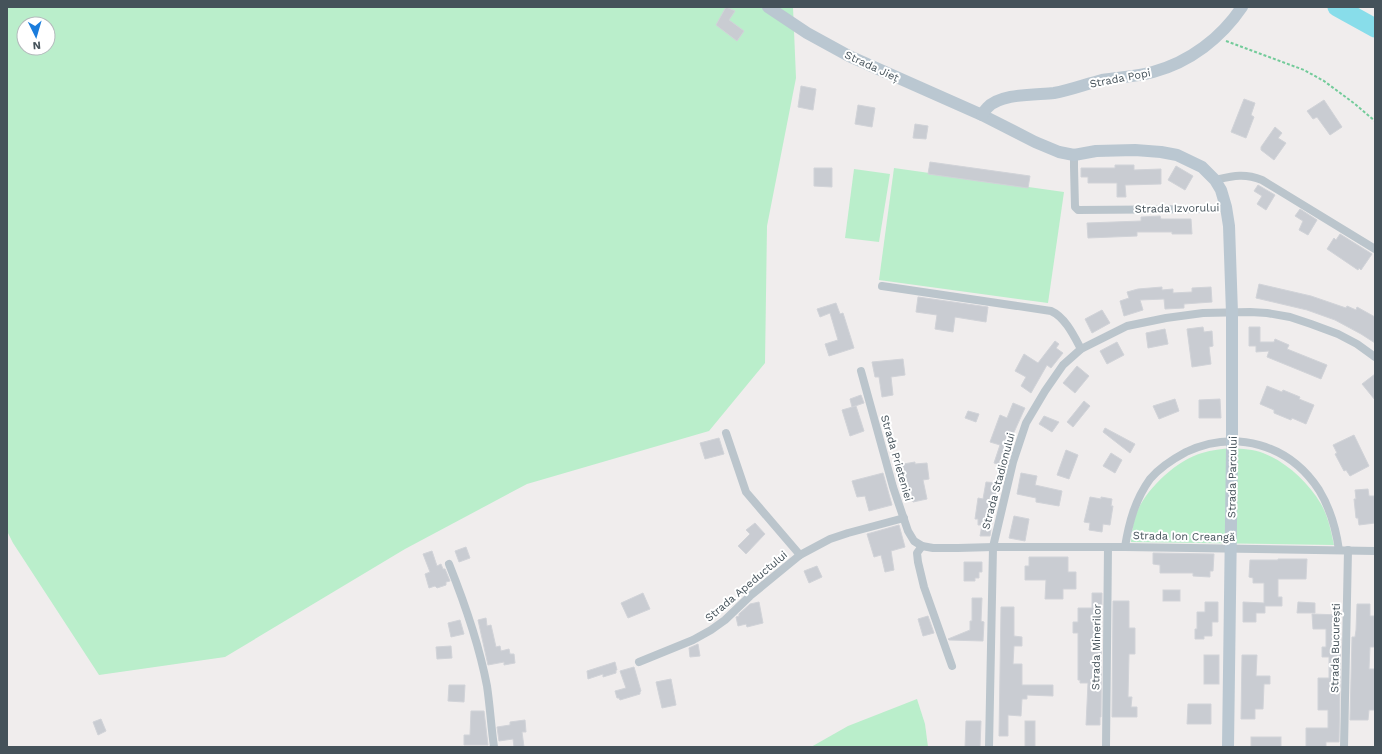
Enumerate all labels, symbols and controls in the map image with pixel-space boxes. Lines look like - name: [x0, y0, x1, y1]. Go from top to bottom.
- north arrow: [16, 16, 56, 56]
- text: N: [32, 39, 41, 52]
- street label: Strada Jieț: [843, 48, 901, 85]
- street label: Strada Popi: [1088, 66, 1152, 91]
- street label: Strada Izvorului: [1135, 201, 1219, 216]
- street label: Strada Prieteniei: [878, 414, 915, 503]
- street label: Strada Stadionului: [979, 431, 1018, 531]
- street label: Strada Parcului: [1225, 436, 1240, 518]
- street label: Strada Ion Creangă: [1133, 529, 1235, 544]
- street label: Strada Apeductului: [703, 548, 790, 625]
- street label: Strada Minerilor: [1089, 603, 1104, 690]
- street label: Strada București: [1328, 603, 1343, 693]

